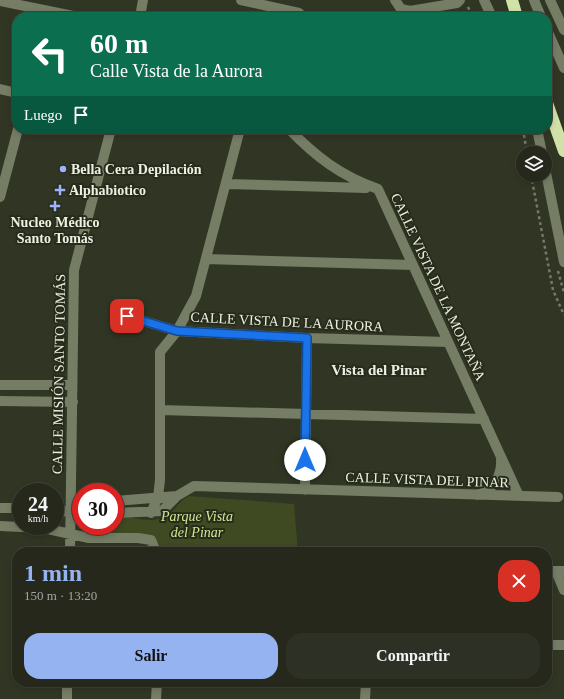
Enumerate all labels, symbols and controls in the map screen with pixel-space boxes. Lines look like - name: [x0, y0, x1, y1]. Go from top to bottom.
- icon: left: [24, 28, 76, 80]
- text: 60 m: [90, 28, 148, 59]
- text: Calle Vista de la Aurora: [90, 61, 263, 81]
- icon: arrive: [70, 104, 92, 126]
- text: Luego: [24, 107, 62, 123]
- map controls: [516, 146, 552, 182]
- button: layers: [516, 146, 552, 182]
- place label: Bella Cera Depilación: [71, 162, 202, 177]
- marker: Bella Cera Depilación: [58, 164, 68, 174]
- place label: Alphabiotico: [69, 183, 146, 198]
- marker: Alphabiotico: [54, 184, 66, 196]
- street label: CALLE VISTA DE LA MONTAÑA: [388, 191, 489, 384]
- marker: Nucleo Médico Santo Tomás: [49, 200, 61, 212]
- place label: Nucleo Médico Santo Tomás: [10, 215, 100, 246]
- street label: CALLE MISIÓN SANTO TOMÁS: [49, 274, 68, 474]
- pin: [110, 299, 144, 333]
- icon: arrive: [116, 305, 138, 327]
- street label: CALLE VISTA DE LA AURORA: [190, 309, 385, 335]
- district label: Vista del Pinar: [331, 362, 427, 378]
- position arrow: [284, 439, 326, 481]
- street label: CALLE VISTA DEL PINAR: [345, 470, 510, 490]
- speed limit sign: 30: [72, 483, 124, 535]
- text: 24: [28, 493, 48, 515]
- park label: Parque Vista del Pinar: [160, 509, 233, 540]
- text: km/h: [28, 513, 48, 524]
- text: 1 min: [24, 560, 82, 586]
- button: close: [498, 560, 540, 602]
- text: 150 m · 13:20: [24, 588, 97, 603]
- button: Salir: [24, 633, 278, 679]
- button: Compartir: [286, 633, 540, 679]

